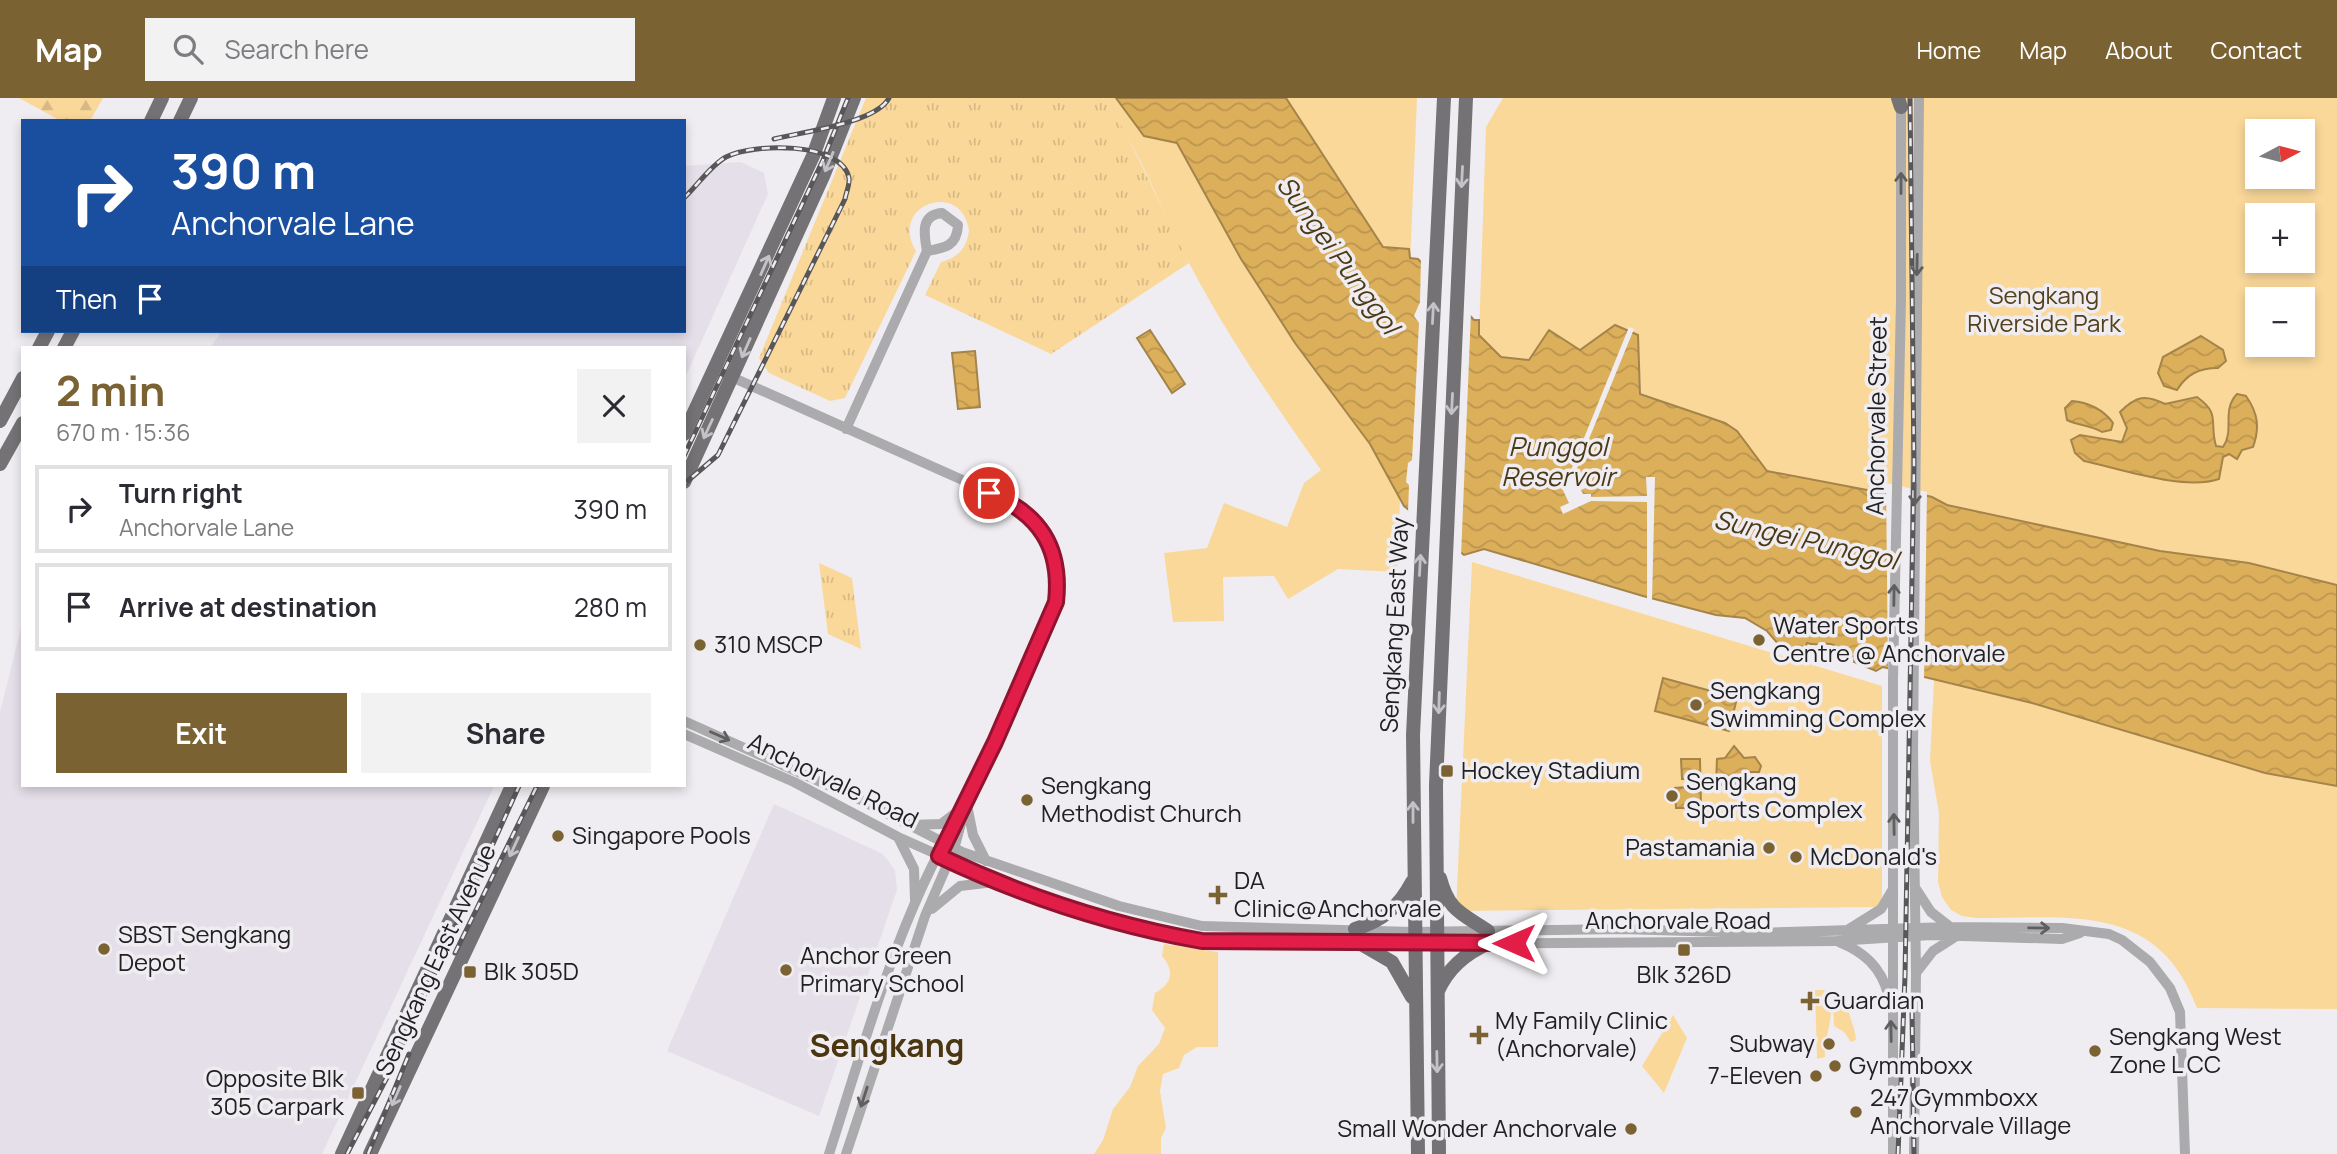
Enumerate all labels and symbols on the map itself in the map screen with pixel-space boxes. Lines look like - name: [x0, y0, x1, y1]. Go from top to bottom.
- north arrow: [2245, 119, 2315, 189]
- one-way arrow: [822, 150, 835, 172]
- one-way arrow: [1455, 165, 1468, 187]
- water label: Sungei Punggol: [1269, 168, 1410, 343]
- one-way arrow: [1894, 172, 1908, 195]
- one-way arrow: [1911, 253, 1924, 276]
- one-way arrow: [759, 254, 772, 276]
- park label: Sengkang Riverside Park: [1967, 278, 2122, 339]
- one-way arrow: [1427, 302, 1440, 325]
- street label: Anchorvale Street: [1857, 316, 1894, 516]
- one-way arrow: [739, 337, 752, 358]
- one-way arrow: [1445, 392, 1458, 415]
- one-way arrow: [701, 418, 714, 440]
- water label: Punggol Reservoir: [1501, 428, 1618, 494]
- pin: [959, 463, 1019, 523]
- one-way arrow: [1908, 482, 1922, 505]
- water label: Sungei Punggol: [1711, 500, 1905, 578]
- street label: Sengkang East Way: [1371, 516, 1416, 734]
- one-way arrow: [1414, 553, 1427, 576]
- one-way arrow: [1888, 584, 1901, 607]
- place label: Water Sports Centre @ Anchorvale: [1773, 608, 2006, 669]
- place label: 310 MSCP: [714, 627, 823, 660]
- marker: Water Sports Centre @ Anchorvale: [1751, 632, 1767, 648]
- marker: 310 MSCP: [692, 637, 708, 653]
- place label: Sengkang Swimming Complex: [1710, 673, 1926, 734]
- one-way arrow: [1432, 691, 1445, 714]
- marker: Sengkang Swimming Complex: [1688, 697, 1704, 713]
- street label: Anchorvale Road: [743, 724, 924, 835]
- one-way arrow: [708, 731, 730, 744]
- place label: Hockey Stadium: [1461, 753, 1640, 786]
- marker: Hockey Stadium: [1439, 763, 1455, 779]
- place label: Sengkang Sports Complex: [1686, 764, 1863, 825]
- place label: Sengkang Methodist Church: [1041, 768, 1242, 829]
- marker: Sengkang Sports Complex: [1664, 788, 1680, 804]
- marker: Sengkang Methodist Church: [1019, 792, 1035, 808]
- one-way arrow: [1406, 801, 1420, 824]
- one-way arrow: [1887, 813, 1901, 836]
- place label: Singapore Pools: [572, 818, 751, 851]
- marker: Singapore Pools: [550, 828, 566, 844]
- place label: Pastamania: [1625, 830, 1755, 863]
- one-way arrow: [507, 836, 520, 857]
- street label: Sengkang East Avenue: [367, 838, 503, 1080]
- place label: McDonald's: [1810, 839, 1937, 872]
- marker: Pastamania: [1761, 840, 1777, 856]
- marker: McDonald's: [1788, 849, 1804, 865]
- place label: DA Clinic@Anchorvale: [1234, 863, 1441, 924]
- marker: DA Clinic@Anchorvale: [1208, 885, 1228, 905]
- street label: Anchorvale Road: [1585, 903, 1771, 936]
- position arrow: [1477, 906, 1551, 980]
- place label: SBST Sengkang Depot: [118, 917, 291, 978]
- one-way arrow: [2027, 921, 2050, 934]
- place label: Anchor Green Primary School: [800, 938, 965, 999]
- marker: SBST Sengkang Depot: [96, 941, 112, 957]
- marker: Blk 326D: [1676, 942, 1692, 958]
- place label: Blk 305D: [484, 954, 579, 987]
- place label: Blk 326D: [1637, 957, 1731, 990]
- marker: Anchor Green Primary School: [778, 962, 794, 978]
- marker: Blk 305D: [462, 964, 478, 980]
- place label: Guardian: [1824, 983, 1924, 1016]
- marker: Guardian: [1802, 993, 1818, 1009]
- place label: My Family Clinic (Anchorvale): [1495, 1003, 1668, 1064]
- place label: Sengkang West Zone L CC: [2109, 1019, 2282, 1080]
- one-way arrow: [1884, 1020, 1898, 1043]
- district label: Sengkang: [810, 1023, 964, 1067]
- marker: My Family Clinic (Anchorvale): [1469, 1025, 1489, 1045]
- place label: Subway: [1729, 1026, 1815, 1059]
- marker: Subway: [1821, 1036, 1837, 1052]
- marker: Sengkang West Zone L CC: [2087, 1043, 2103, 1059]
- place label: Gymmboxx: [1849, 1048, 1973, 1081]
- one-way arrow: [1431, 1050, 1444, 1073]
- place label: 7-Eleven: [1708, 1058, 1802, 1091]
- marker: Gymmboxx: [1827, 1058, 1843, 1074]
- place label: Opposite Blk 305 Carpark: [206, 1061, 345, 1122]
- marker: 7-Eleven: [1808, 1068, 1824, 1084]
- place label: 247 Gymmboxx Anchorvale Village: [1870, 1080, 2071, 1141]
- marker: Opposite Blk 305 Carpark: [350, 1085, 366, 1101]
- one-way arrow: [389, 1085, 402, 1107]
- one-way arrow: [856, 1086, 869, 1108]
- marker: 247 Gymmboxx Anchorvale Village: [1848, 1104, 1864, 1120]
- place label: Small Wonder Anchorvale: [1337, 1111, 1617, 1144]
- marker: Small Wonder Anchorvale: [1623, 1121, 1639, 1137]

